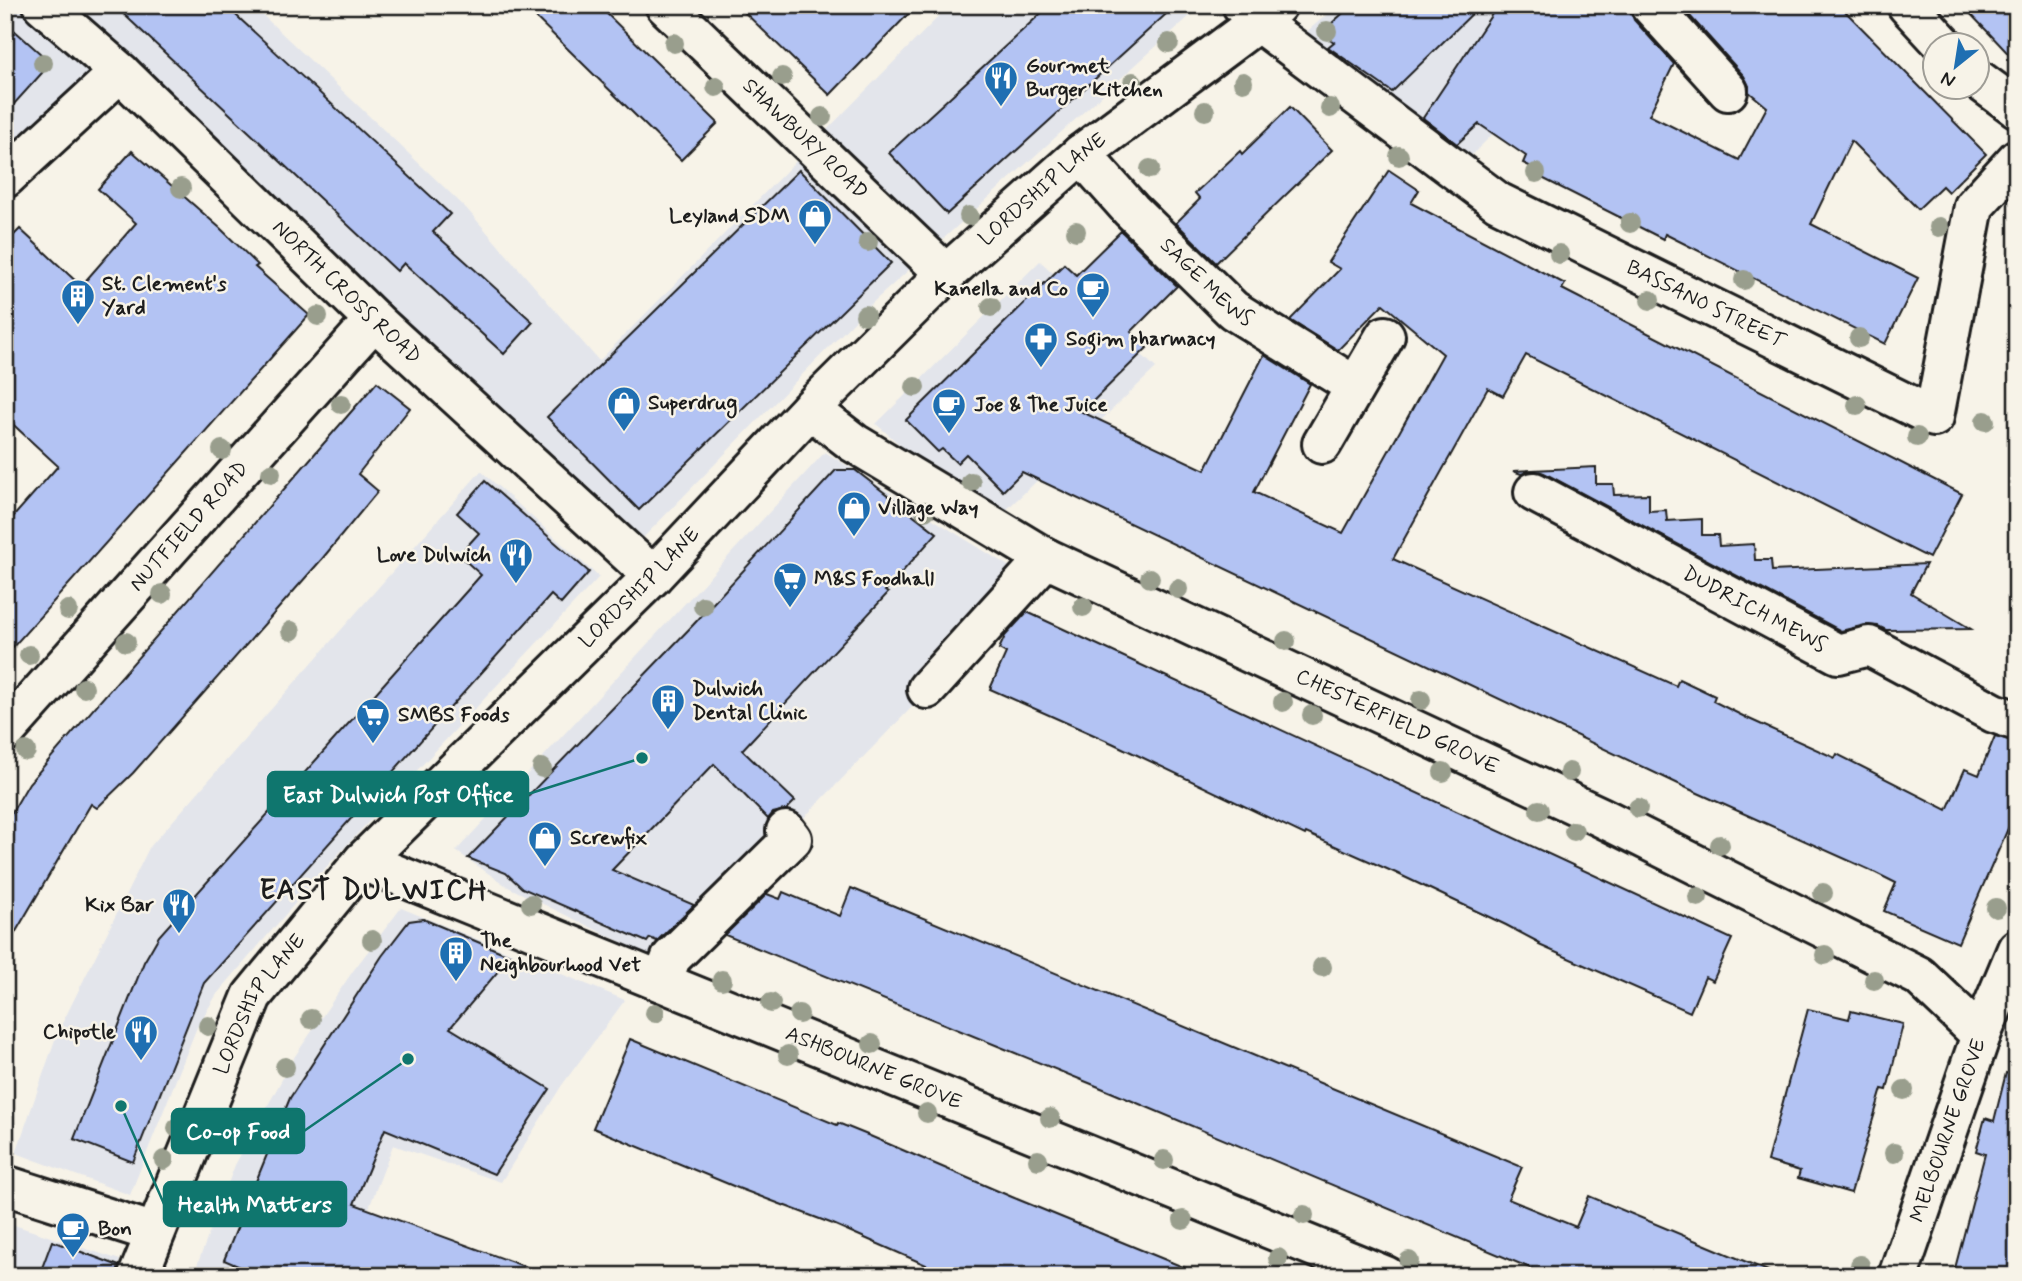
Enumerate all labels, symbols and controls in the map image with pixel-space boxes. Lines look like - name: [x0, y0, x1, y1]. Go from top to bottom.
- north arrow: [1920, 32, 1990, 102]
- place label: Gourmet Burger Kitchen: [1026, 52, 1163, 106]
- restaurant icon: Gourmet Burger Kitchen: [982, 59, 1020, 108]
- text: N: [1937, 65, 1960, 93]
- street label: SHAWBURY ROAD: [736, 72, 874, 206]
- street label: LORDSHIP LANE: [973, 126, 1112, 253]
- shop icon: Leyland SDM: [796, 197, 834, 246]
- place label: Leyland SDM: [669, 202, 790, 230]
- street label: NORTH CROSS ROAD: [266, 214, 427, 370]
- street label: SAGE MEWS: [1154, 232, 1259, 333]
- street label: BASSANO STREET: [1622, 253, 1790, 356]
- place label: St. Clement's Yard: [102, 270, 227, 322]
- cafe icon: Kanella and Co: [1074, 270, 1112, 319]
- place label: Kanella and Co: [934, 275, 1068, 303]
- building icon: St. Clement's Yard: [59, 277, 97, 326]
- pharmacy icon: Sogim pharmacy: [1022, 320, 1060, 369]
- place label: Sogim pharmacy: [1066, 325, 1216, 355]
- shop icon: Superdrug: [605, 384, 643, 433]
- cafe icon: Joe & The Juice: [930, 386, 968, 435]
- place label: Superdrug: [648, 389, 738, 419]
- place label: Joe & The Juice: [974, 391, 1108, 419]
- street label: NUTFIELD ROAD: [123, 455, 255, 598]
- shop icon: Village Way: [835, 489, 873, 538]
- place label: Village Way: [878, 494, 979, 522]
- street label: LORDSHIP LANE: [573, 521, 706, 655]
- restaurant icon: Love Dulwich: [497, 536, 535, 585]
- place label: Love Dulwich: [377, 541, 491, 569]
- supermarket icon: M&S Foodhall: [771, 560, 809, 609]
- street label: DUDRICH MEWS: [1678, 560, 1832, 660]
- place label: M&S Foodhall: [814, 565, 934, 593]
- street label: CHESTERFIELD GROVE: [1291, 662, 1503, 781]
- place label: Dulwich Dental Clinic: [692, 675, 808, 727]
- building icon: Dulwich Dental Clinic: [649, 682, 687, 731]
- supermarket icon: SMBS Foods: [354, 696, 392, 745]
- place label: SMBS Foods: [398, 701, 510, 729]
- callout: East Dulwich Post Office: [268, 772, 528, 816]
- text: East Dulwich Post Office: [282, 781, 514, 811]
- shop icon: Screwfix: [526, 819, 564, 868]
- place label: Screwfix: [570, 824, 648, 852]
- district label: EAST DULWICH: [259, 873, 489, 910]
- restaurant icon: Kix Bar: [160, 886, 198, 935]
- place label: Kix Bar: [85, 891, 154, 919]
- place label: The Neighbourhood Vet: [480, 927, 641, 979]
- street label: LORDSHIP LANE: [207, 928, 312, 1079]
- building icon: The Neighbourhood Vet: [437, 934, 475, 983]
- restaurant icon: Chipotle: [122, 1013, 160, 1062]
- place label: Chipotle: [43, 1018, 116, 1046]
- street label: ASHBOURNE GROVE: [781, 1020, 966, 1116]
- street label: MELBOURNE GROVE: [1904, 1035, 1993, 1226]
- callout: Co-op Food: [172, 1109, 304, 1153]
- text: Co-op Food: [186, 1118, 290, 1148]
- callout: Health Matters: [164, 1182, 346, 1226]
- text: Health Matters: [178, 1191, 333, 1221]
- cafe icon: Bon: [54, 1210, 92, 1259]
- place label: Bon: [98, 1215, 132, 1243]

